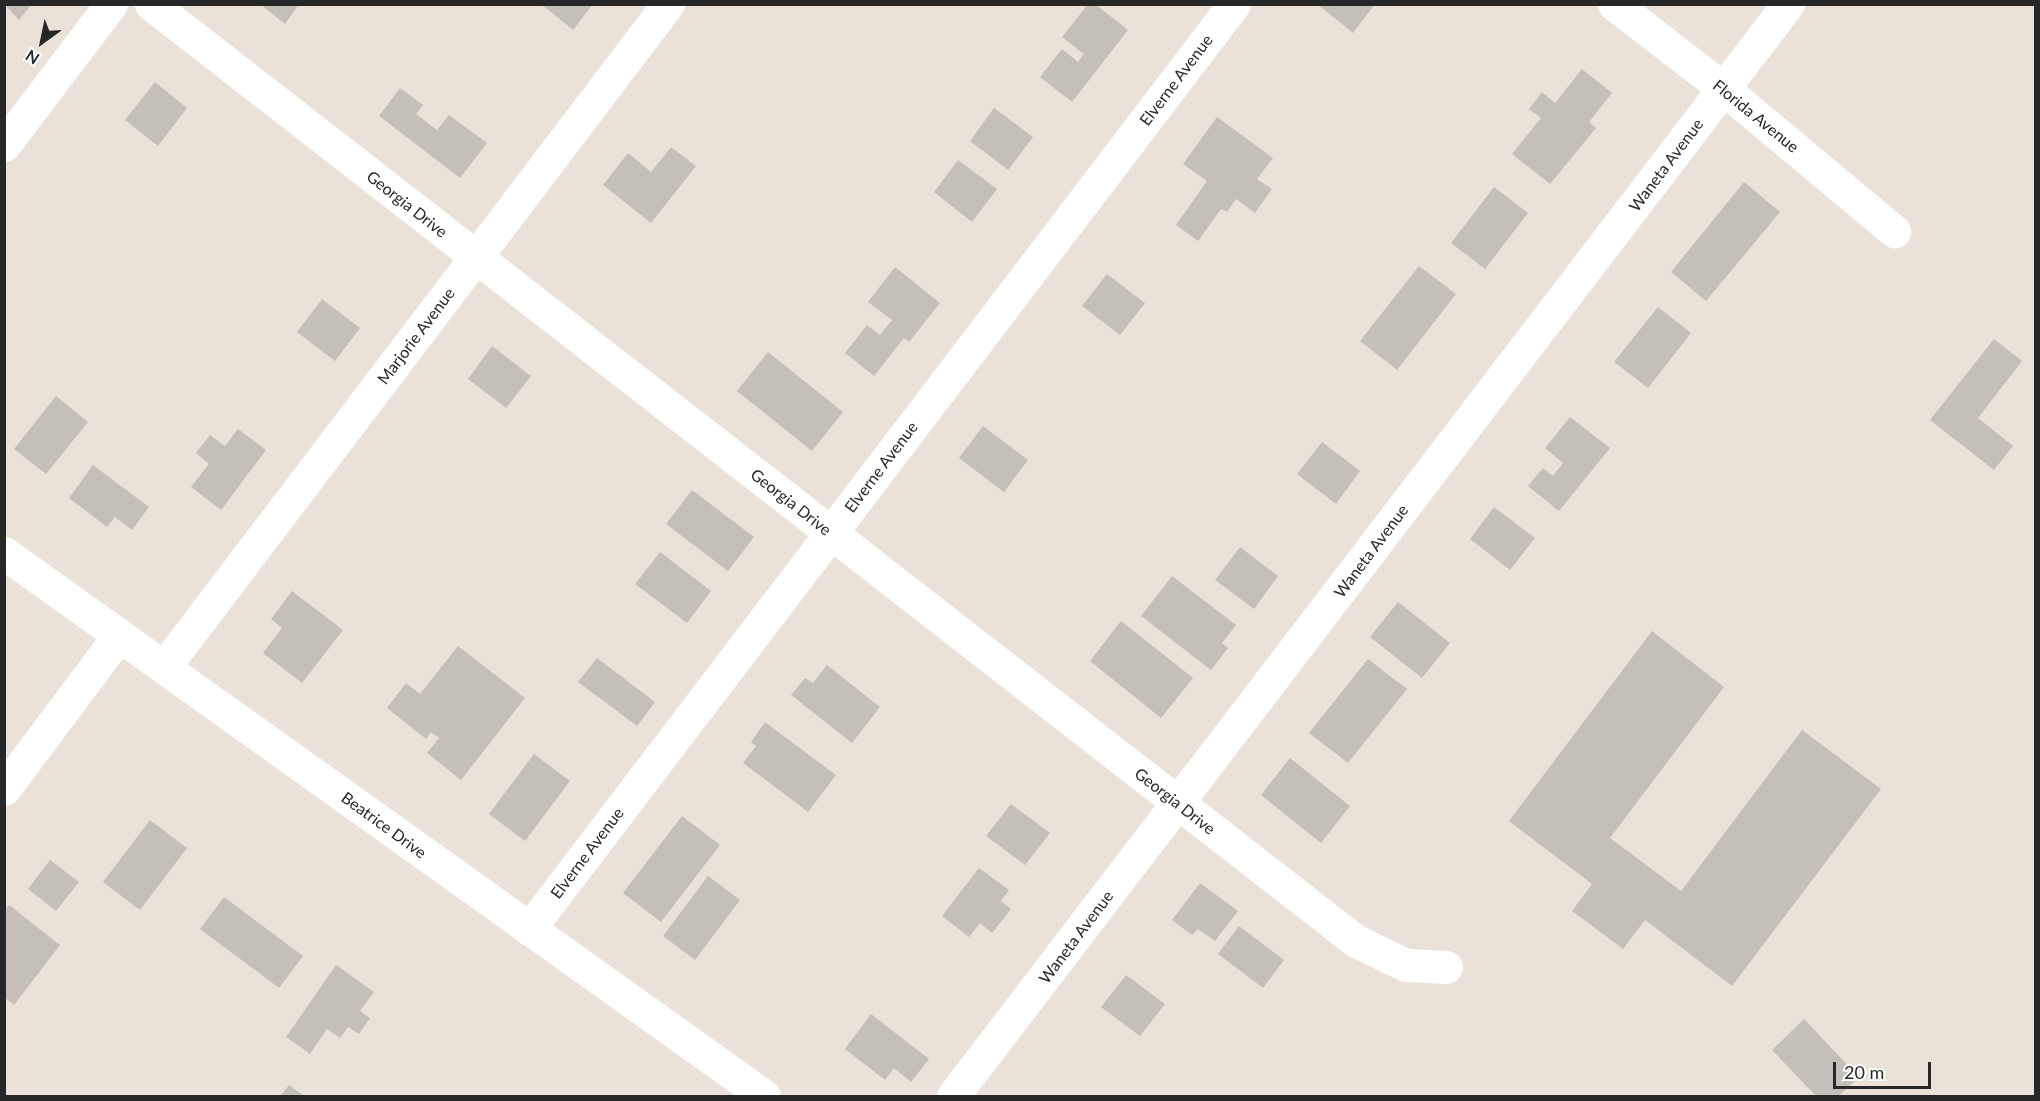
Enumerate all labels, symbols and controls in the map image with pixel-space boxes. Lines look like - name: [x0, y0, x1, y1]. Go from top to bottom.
- north arrow: [12, 12, 72, 72]
- street label: Elverne Avenue: [1135, 30, 1217, 130]
- text: N: [22, 46, 42, 69]
- street label: Florida Avenue: [1709, 75, 1803, 157]
- street label: Waneta Avenue: [1625, 115, 1707, 215]
- street label: Georgia Drive: [363, 167, 451, 241]
- street label: Marjorie Avenue: [373, 284, 459, 388]
- street label: Elverne Avenue: [840, 417, 922, 517]
- street label: Georgia Drive: [747, 465, 835, 539]
- street label: Waneta Avenue: [1330, 501, 1412, 601]
- street label: Georgia Drive: [1131, 764, 1219, 838]
- street label: Beatrice Drive: [338, 788, 430, 862]
- street label: Elverne Avenue: [546, 803, 628, 903]
- street label: Waneta Avenue: [1035, 887, 1117, 987]
- scale bar: [1836, 1050, 1934, 1088]
- text: 20 m: [1844, 1061, 1884, 1083]

